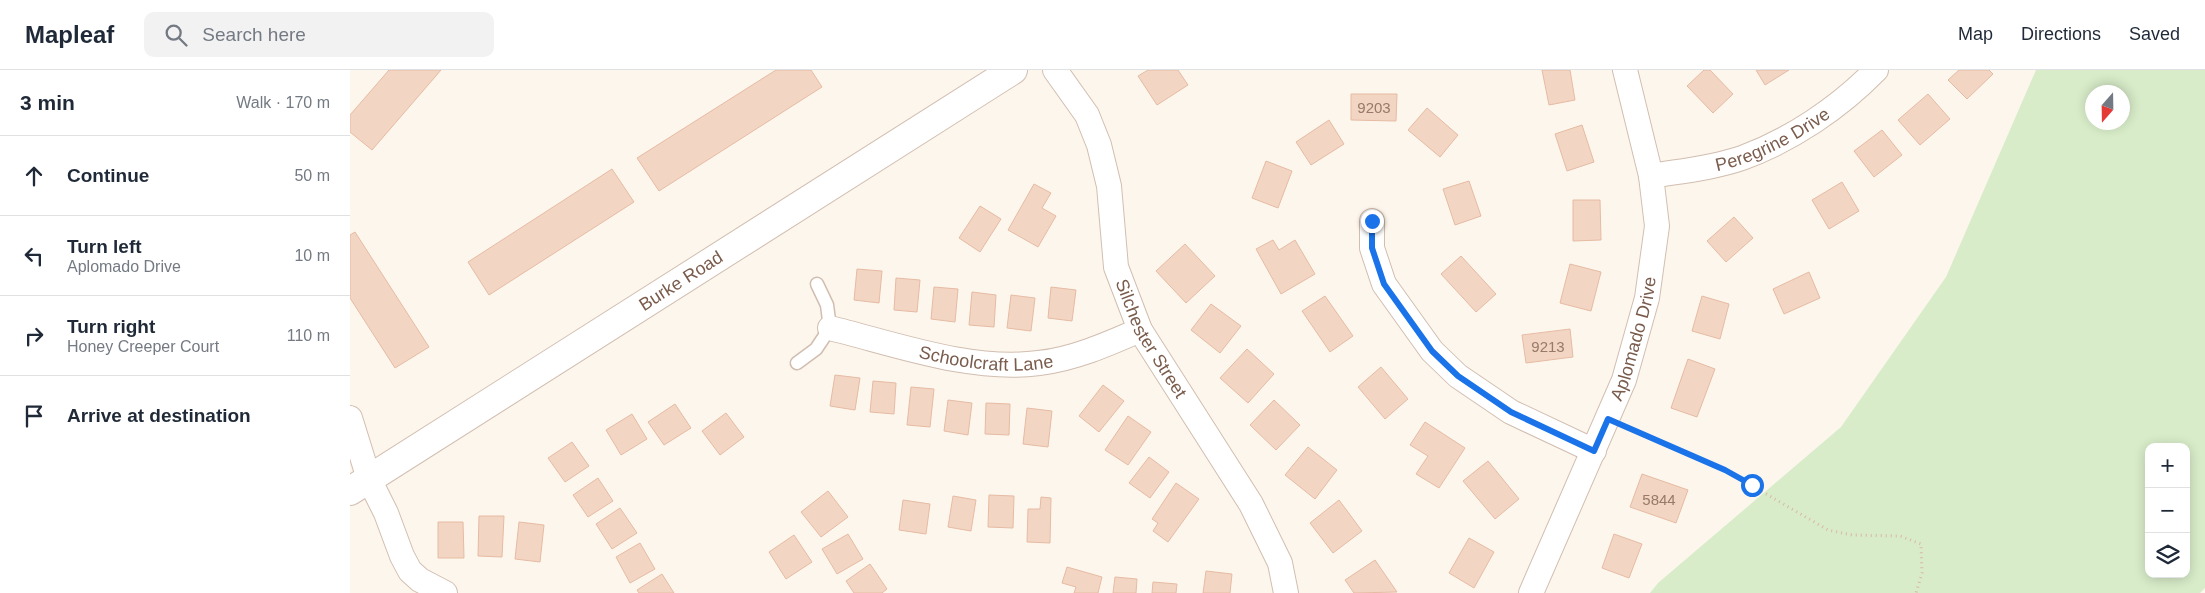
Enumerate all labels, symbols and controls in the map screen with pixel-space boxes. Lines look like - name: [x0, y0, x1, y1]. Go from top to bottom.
- search box: [144, 12, 494, 57]
- text: Mapleaf: [25, 21, 114, 48]
- icon: search: [162, 21, 190, 49]
- text: Search here: [202, 24, 306, 45]
- text: Map: [1958, 24, 1993, 44]
- text: Directions: [2021, 24, 2101, 44]
- text: Saved: [2129, 24, 2180, 44]
- north arrow: [2085, 85, 2130, 130]
- text: 3 min: [20, 91, 75, 114]
- text: Walk · 170 m: [236, 94, 330, 111]
- house number: 9203: [1357, 99, 1391, 116]
- street label: Peregrine Drive: [1713, 104, 1833, 175]
- icon: ahead: [20, 162, 48, 190]
- text: Continue: [67, 165, 149, 186]
- text: 50 m: [294, 167, 330, 184]
- route end: [1361, 210, 1384, 233]
- text: Turn left: [67, 236, 142, 257]
- icon: left: [20, 242, 48, 270]
- text: 10 m: [294, 247, 330, 264]
- street label: Burke Road: [635, 247, 726, 315]
- text: Aplomado Drive: [67, 258, 181, 275]
- street label: Aplomado Drive: [1606, 275, 1660, 404]
- street label: Silchester Street: [1112, 276, 1191, 402]
- text: Turn right: [67, 316, 155, 337]
- icon: right: [20, 322, 48, 350]
- text: 110 m: [287, 327, 330, 344]
- text: Honey Creeper Court: [67, 338, 219, 355]
- house number: 9213: [1531, 338, 1565, 355]
- street label: Schoolcraft Lane: [917, 342, 1055, 375]
- icon: arrive: [20, 402, 48, 430]
- text: Arrive at destination: [67, 405, 251, 426]
- map controls: [2145, 443, 2190, 578]
- button: +: [2145, 443, 2190, 488]
- route start: [1741, 474, 1764, 497]
- button: −: [2145, 488, 2190, 533]
- house number: 5844: [1642, 491, 1676, 508]
- button: layers: [2145, 533, 2190, 578]

